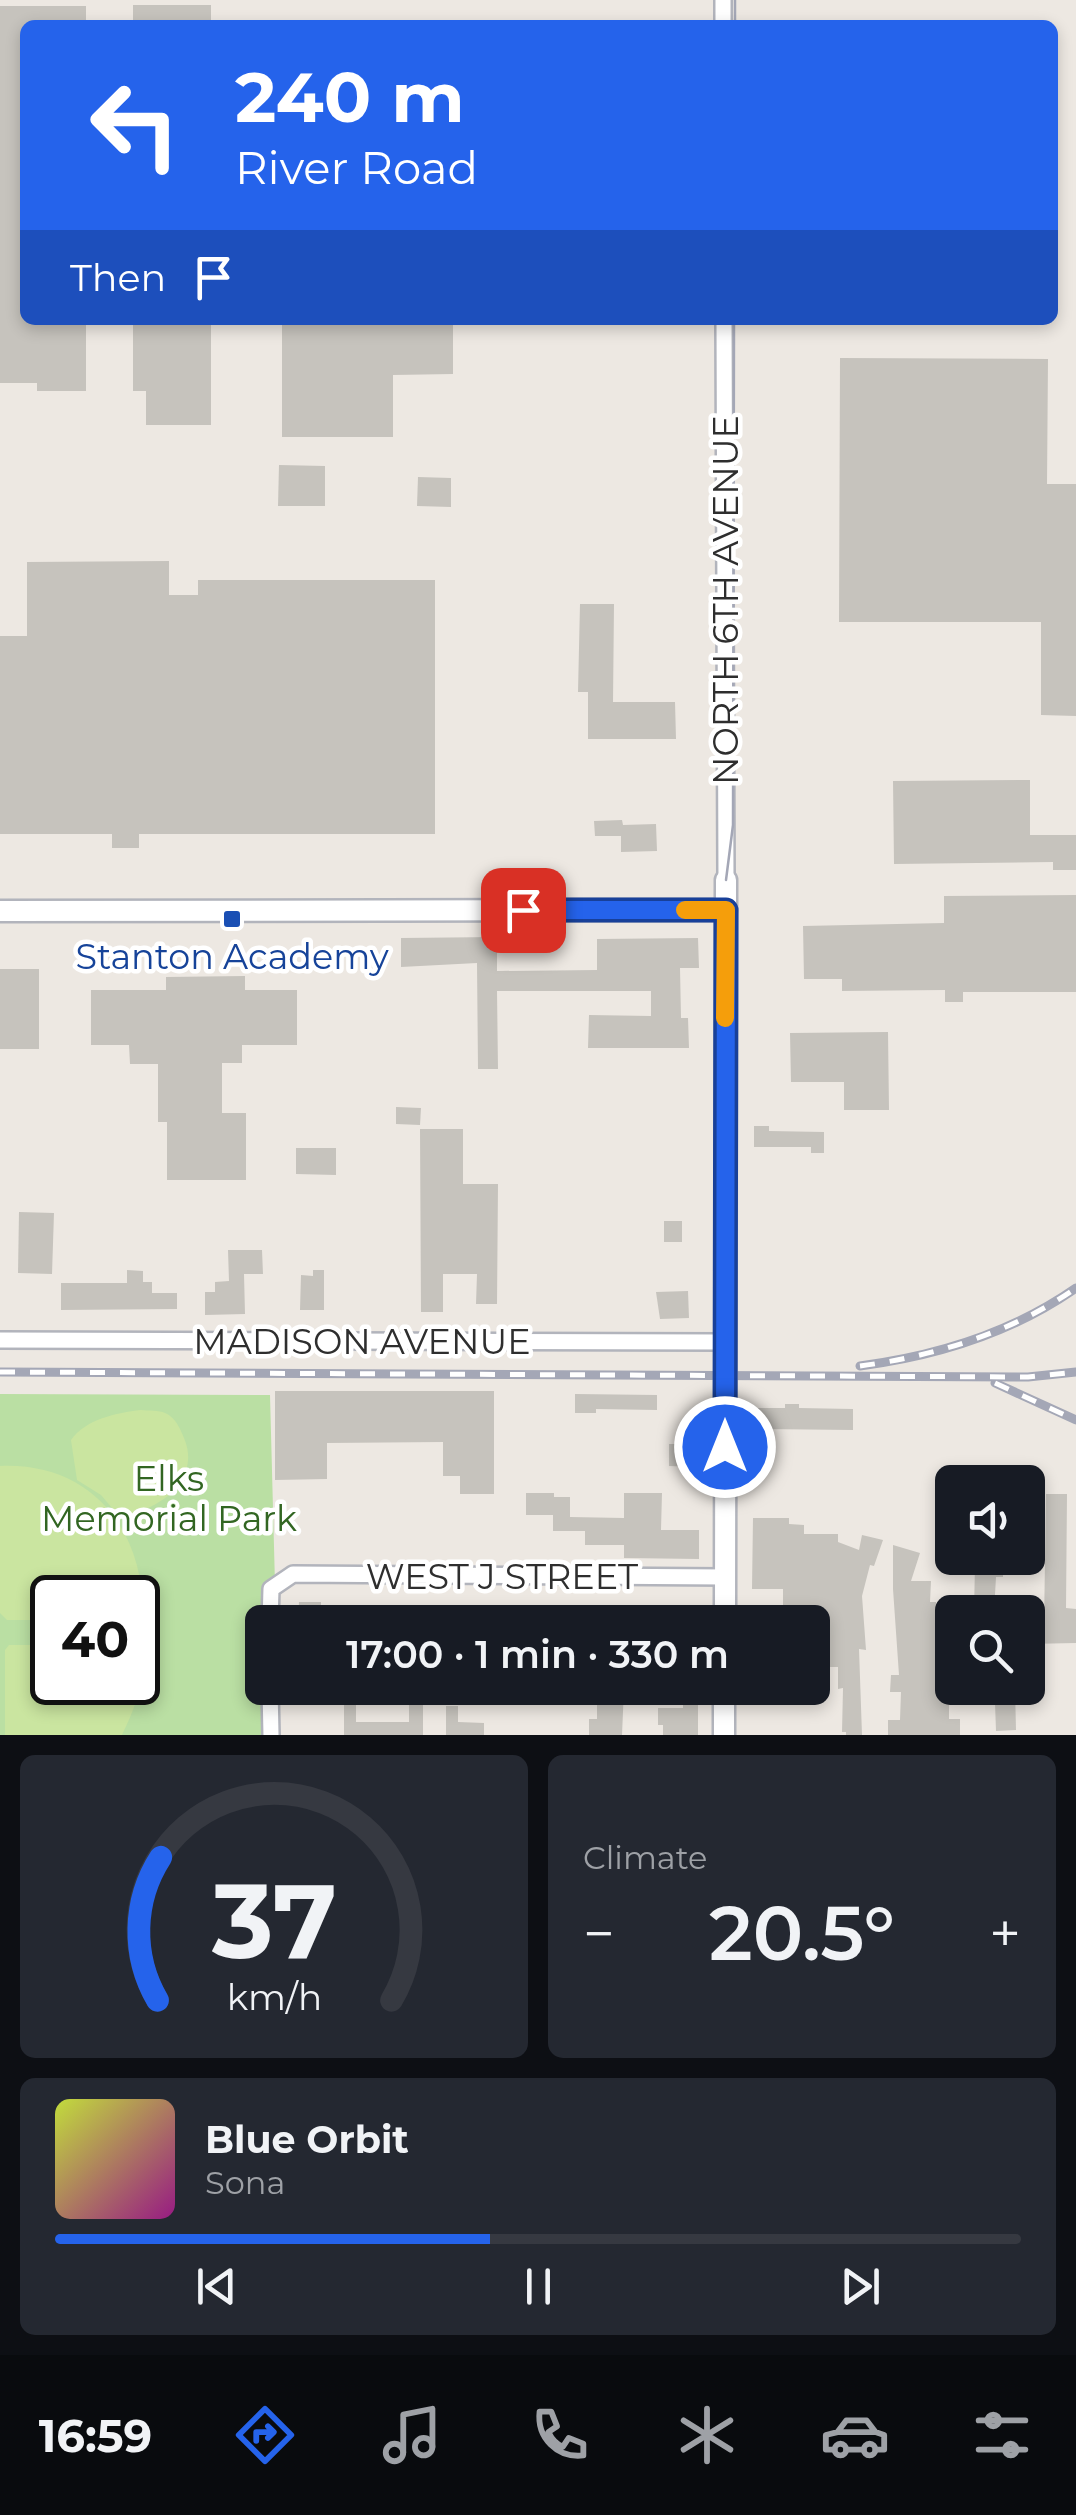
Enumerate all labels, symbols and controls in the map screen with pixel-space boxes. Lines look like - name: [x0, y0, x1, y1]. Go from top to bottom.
- text: 240 m: [235, 54, 465, 140]
- icon: left: [70, 60, 200, 190]
- text: River Road: [235, 140, 478, 195]
- icon: arrive: [186, 250, 241, 305]
- text: Then: [70, 254, 166, 301]
- street label: NORTH 6TH AVENUE: [704, 415, 747, 785]
- pin: [481, 868, 566, 953]
- icon: arrive: [496, 883, 551, 938]
- marker: Stanton Academy: [221, 908, 243, 930]
- place label: Stanton Academy: [75, 935, 389, 978]
- street label: MADISON AVENUE: [193, 1320, 531, 1363]
- position arrow: [673, 1395, 777, 1499]
- park label: Elks Memorial Park: [41, 1457, 297, 1540]
- map controls: [935, 1465, 1045, 1705]
- button: sound: [935, 1465, 1045, 1575]
- street label: WEST J STREET: [366, 1555, 638, 1598]
- speed limit sign: 40: [30, 1575, 160, 1705]
- button: search: [935, 1595, 1045, 1705]
- text: 17:00 · 1 min · 330 m: [346, 1631, 729, 1678]
- text: Climate: [583, 1838, 707, 1877]
- text: 37: [210, 1857, 337, 1984]
- text: 20.5°: [709, 1887, 895, 1979]
- text: −: [583, 1900, 615, 1967]
- text: +: [989, 1900, 1021, 1967]
- text: km/h: [226, 1975, 322, 2019]
- text: Blue Orbit: [205, 2116, 409, 2163]
- text: Sona: [205, 2163, 285, 2202]
- icon: previous: [189, 2259, 244, 2314]
- icon: pause: [511, 2259, 566, 2314]
- icon: next: [833, 2259, 888, 2314]
- icon: directions: [230, 2400, 300, 2470]
- icon: music: [377, 2400, 447, 2470]
- icon: phone: [525, 2400, 595, 2470]
- icon: climate: [672, 2400, 742, 2470]
- icon: car: [820, 2400, 890, 2470]
- icon: filters: [967, 2400, 1037, 2470]
- text: 16:59: [39, 2408, 152, 2463]

